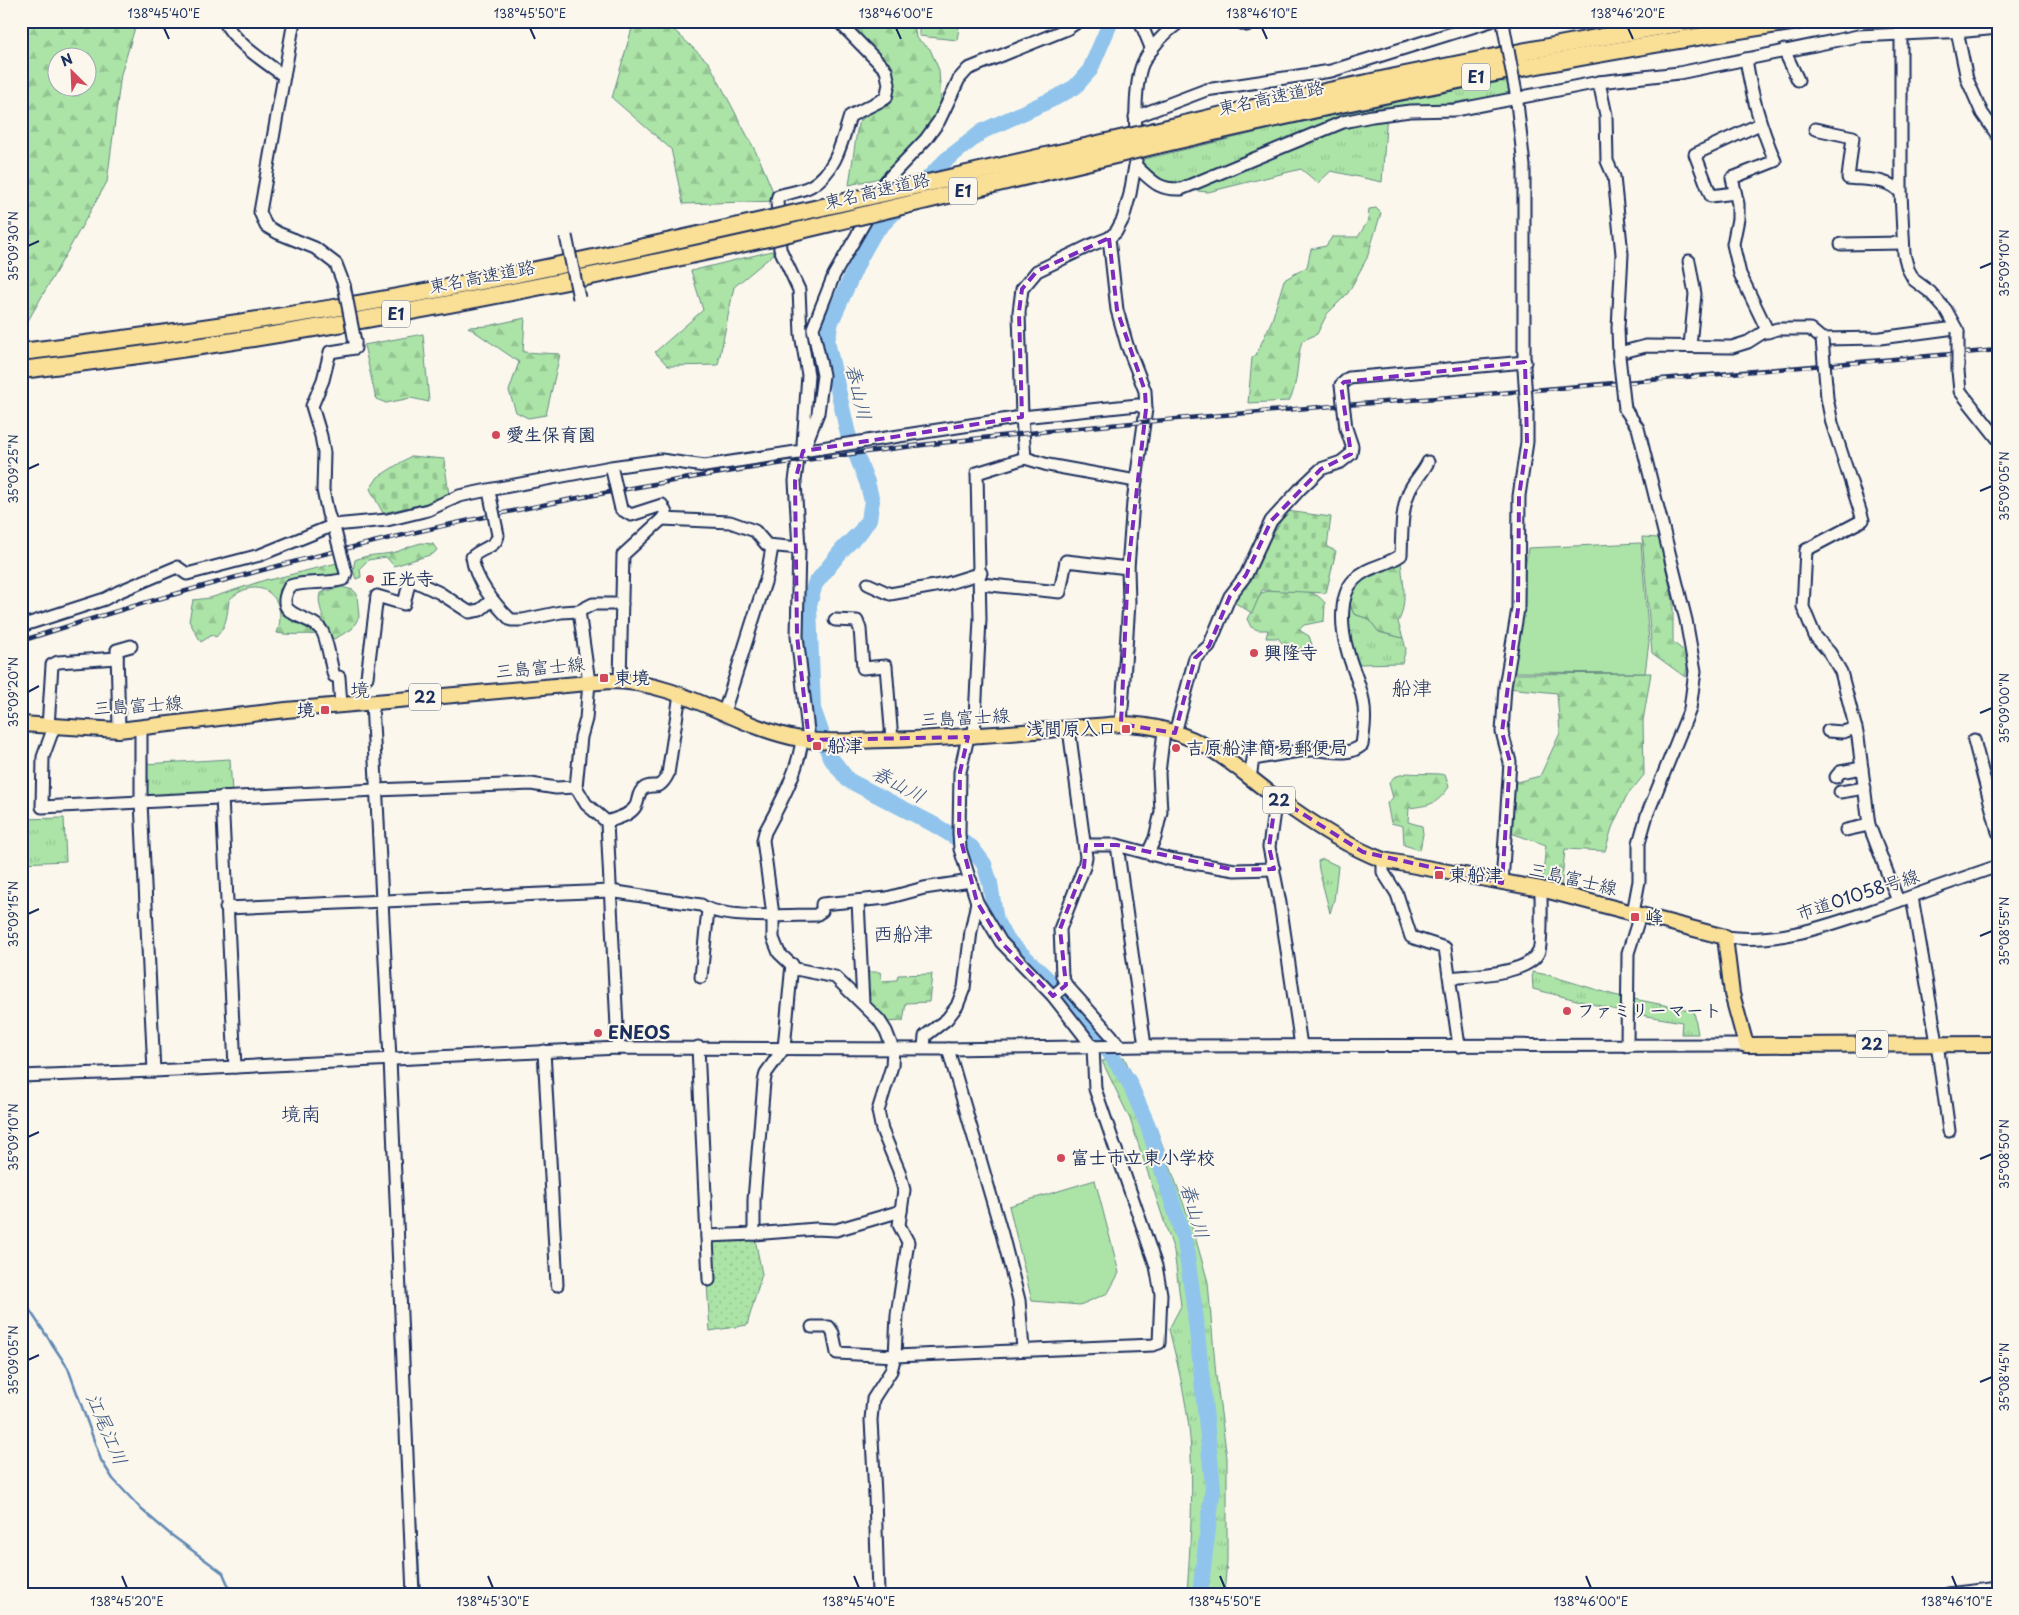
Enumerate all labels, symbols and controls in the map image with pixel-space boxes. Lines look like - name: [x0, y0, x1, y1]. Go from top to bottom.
- text: 138°45'40"E: [128, 4, 200, 22]
- text: 138°45'50"E: [494, 4, 566, 22]
- text: 138°46'00"E: [859, 4, 933, 22]
- text: 138°46'10"E: [1226, 4, 1298, 22]
- text: 138°46'20"E: [1591, 4, 1665, 22]
- north arrow: [48, 48, 98, 98]
- text: N: [57, 48, 76, 72]
- road number: E1: [1462, 64, 1490, 90]
- street label: 東名高速道路: [1215, 72, 1326, 121]
- street label: 東名高速道路: [821, 164, 932, 215]
- road number: E1: [949, 178, 977, 205]
- text: 35°09'30"N: [4, 211, 22, 281]
- text: 35°09'10"N: [1995, 229, 2013, 297]
- street label: 東名高速道路: [426, 252, 537, 299]
- road number: E1: [382, 300, 410, 328]
- water label: 春山川: [840, 361, 880, 423]
- place label: 愛生保育園: [506, 420, 596, 447]
- marker: 愛生保育園: [490, 429, 502, 441]
- text: 35°09'25"N: [4, 434, 22, 504]
- text: 35°09'05"N: [1995, 451, 2013, 521]
- place label: 正光寺: [380, 564, 434, 591]
- marker: 正光寺: [364, 573, 376, 585]
- place label: 興隆寺: [1264, 638, 1318, 665]
- marker: 興隆寺: [1248, 647, 1260, 659]
- street label: 三島富士線: [494, 649, 586, 684]
- text: 35°09'20"N: [4, 657, 22, 727]
- place label: 東境: [614, 663, 650, 690]
- marker: 東境: [598, 672, 610, 684]
- district label: 船津: [1392, 672, 1432, 702]
- text: 35°09'00"N: [1995, 673, 2013, 743]
- district label: 境: [350, 674, 370, 704]
- road number: 22: [409, 684, 441, 710]
- street label: 三島富士線: [92, 688, 184, 721]
- place label: 境: [297, 695, 315, 722]
- street label: 三島富士線: [919, 701, 1011, 732]
- marker: 境: [319, 704, 331, 716]
- place label: 浅間原入口: [1026, 714, 1116, 741]
- marker: 浅間原入口: [1120, 723, 1132, 735]
- place label: 船津: [827, 731, 863, 758]
- place label: 吉原船津簡易郵便局: [1186, 733, 1348, 760]
- marker: 船津: [811, 740, 823, 752]
- marker: 吉原船津簡易郵便局: [1170, 742, 1182, 754]
- water label: 春山川: [868, 757, 931, 809]
- road number: 22: [1263, 786, 1295, 814]
- street label: 三島富士線: [1526, 854, 1620, 901]
- place label: 東船津: [1449, 860, 1503, 887]
- street label: 市道01058号線: [1793, 861, 1923, 926]
- marker: 東船津: [1433, 869, 1445, 881]
- text: 35°09'15"N: [4, 881, 22, 947]
- text: 35°08'55"N: [1995, 897, 2013, 965]
- place label: 峰: [1645, 902, 1663, 929]
- marker: 峰: [1629, 911, 1641, 923]
- district label: 西船津: [873, 918, 933, 948]
- place label: ファミリーマート: [1577, 996, 1722, 1023]
- marker: ファミリーマート: [1561, 1005, 1573, 1017]
- place label: ENEOS: [608, 1018, 671, 1045]
- marker: ENEOS: [592, 1027, 604, 1039]
- road number: 22: [1856, 1030, 1888, 1058]
- district label: 境南: [281, 1098, 321, 1128]
- text: 35°09'10"N: [4, 1103, 22, 1171]
- text: 35°08'50"N: [1995, 1119, 2013, 1189]
- place label: 富士市立東小学校: [1071, 1143, 1215, 1170]
- marker: 富士市立東小学校: [1055, 1152, 1067, 1164]
- water label: 春山川: [1175, 1179, 1217, 1242]
- text: 35°09'05"N: [4, 1325, 22, 1395]
- text: 35°08'45"N: [1995, 1343, 2013, 1411]
- water label: 江尾江川: [80, 1388, 136, 1469]
- text: 138°45'20"E: [90, 1592, 164, 1610]
- text: 138°45'30"E: [456, 1592, 530, 1610]
- text: 138°45'40"E: [823, 1592, 895, 1610]
- text: 138°45'50"E: [1189, 1592, 1261, 1610]
- text: 138°46'00"E: [1554, 1592, 1628, 1610]
- text: 138°46'10"E: [1921, 1592, 1993, 1610]

